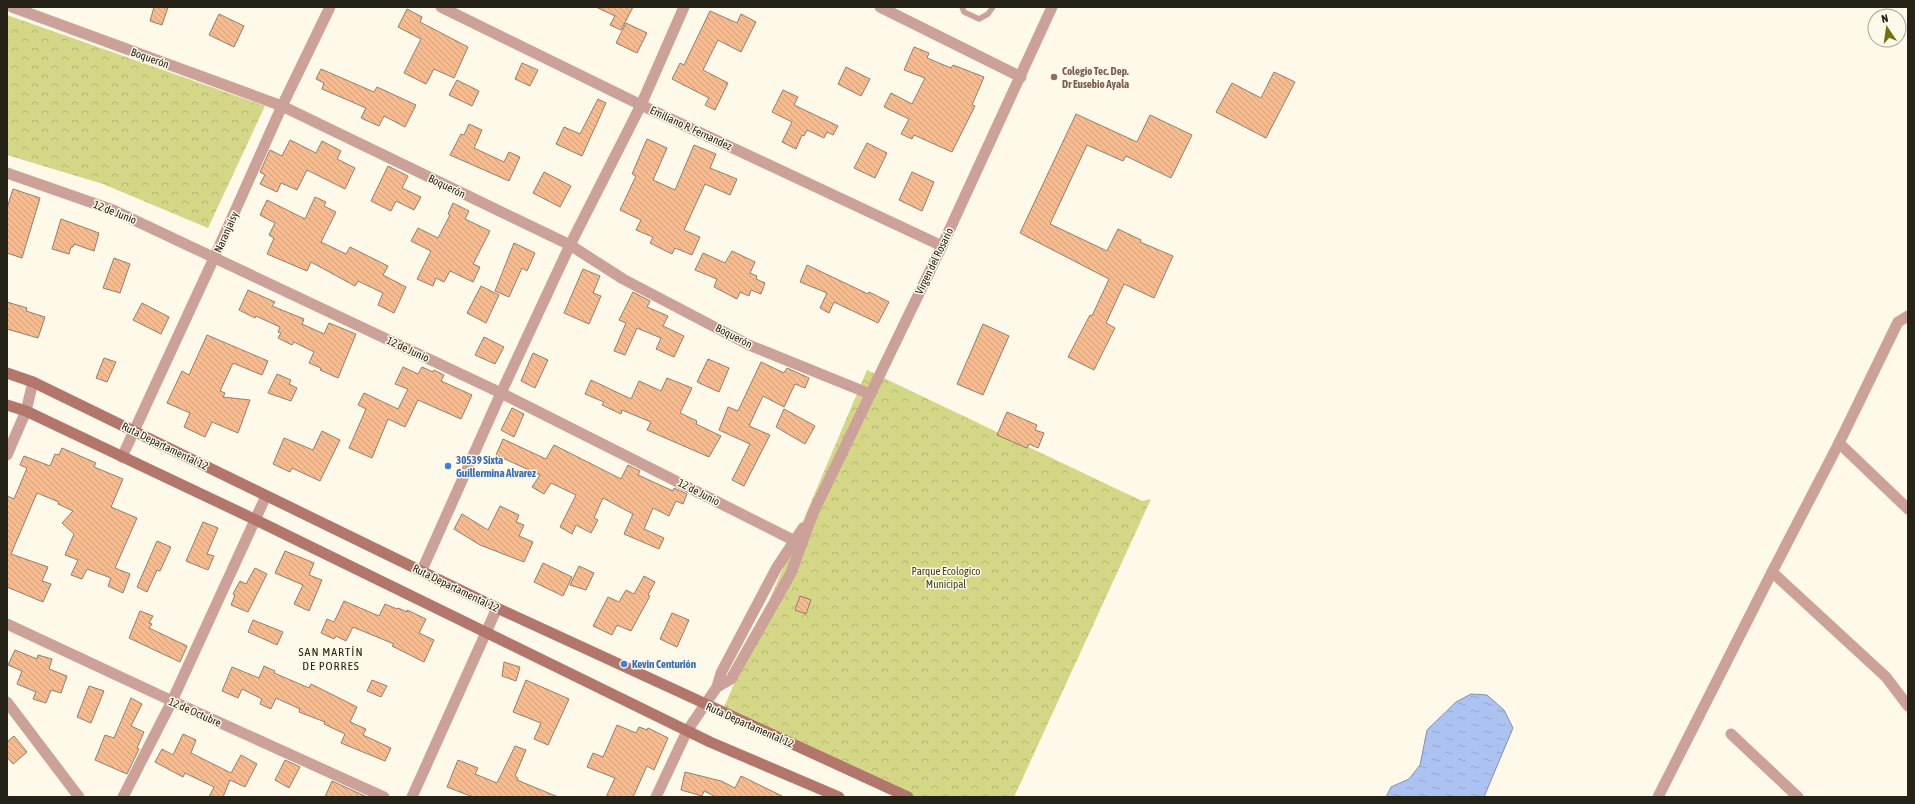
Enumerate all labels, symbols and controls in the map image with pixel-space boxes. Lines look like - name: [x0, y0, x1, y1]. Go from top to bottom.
- north arrow: [1867, 8, 1907, 48]
- text: N: [1880, 12, 1889, 25]
- street label: Boquerón: [129, 46, 171, 70]
- place label: Colegio Tec. Dep. Dr Eusebio Ayala: [1062, 65, 1129, 90]
- marker: Colegio Tec. Dep. Dr Eusebio Ayala: [1049, 72, 1059, 82]
- street label: Emiliano R. Fernandez: [648, 104, 734, 152]
- street label: Boquerón: [427, 172, 467, 200]
- street label: 12 de Junio: [92, 198, 138, 226]
- street label: Naranjaisy: [212, 209, 241, 254]
- street label: Virgen del Rosario: [913, 226, 955, 296]
- street label: Boquerón: [714, 322, 754, 350]
- street label: 12 de Junio: [385, 334, 431, 364]
- street label: Ruta Departamental 12: [120, 420, 210, 472]
- place label: 30539 Sixta Guillermina Alvarez: [456, 454, 536, 479]
- marker: 30539 Sixta Guillermina Alvarez: [443, 461, 453, 471]
- street label: 12 de Junio: [676, 476, 722, 508]
- street label: Ruta Departamental 12: [411, 562, 501, 614]
- park label: Parque Ecologico Municipal: [912, 565, 980, 590]
- district label: SAN MARTÍN DE PORRES: [299, 645, 363, 673]
- place label: Kevin Centurión: [632, 658, 696, 670]
- marker: Kevin Centurión: [619, 659, 629, 669]
- street label: 12 de Octubre: [167, 695, 223, 729]
- street label: Ruta Departamental 12: [704, 700, 796, 750]

